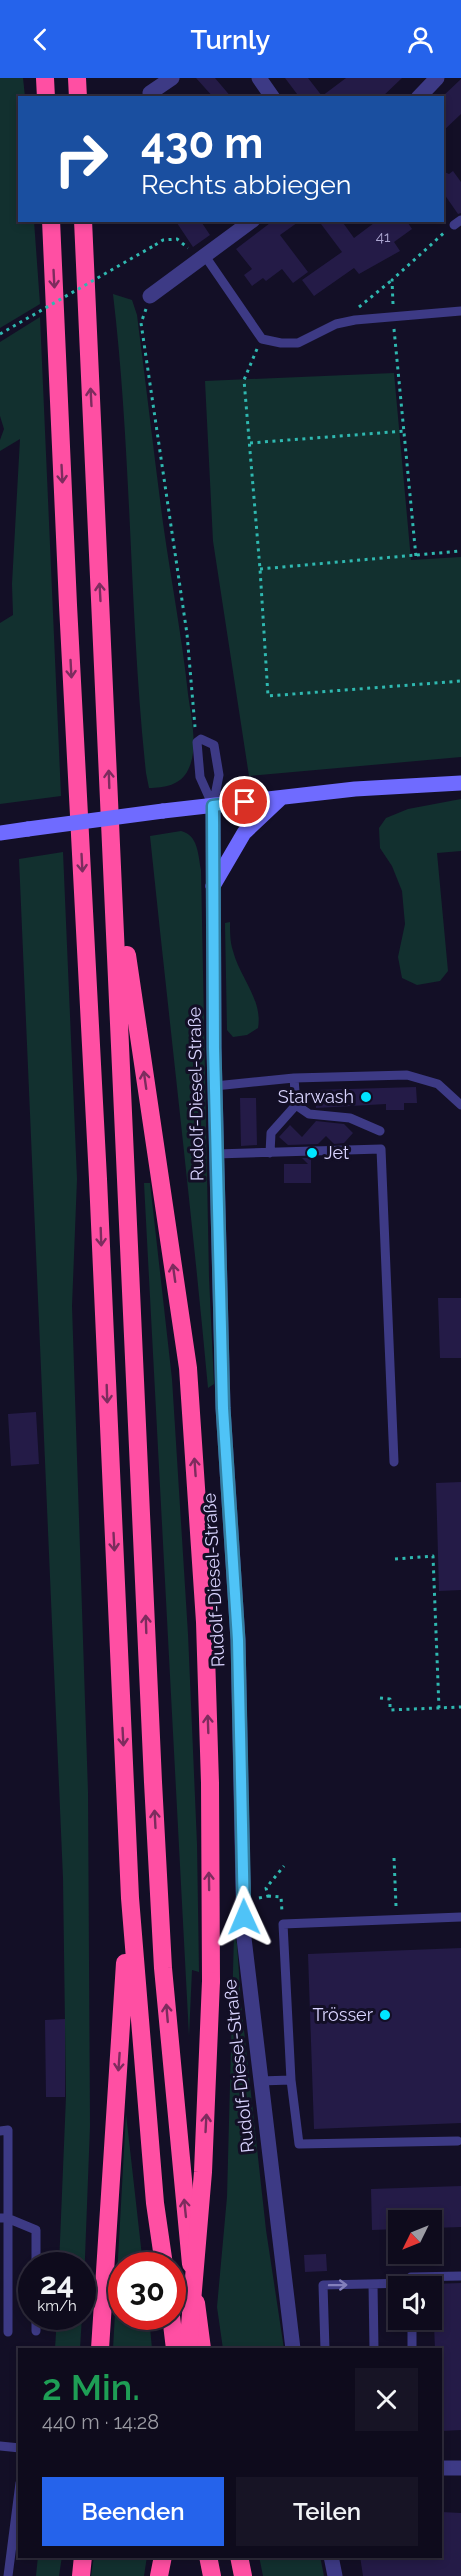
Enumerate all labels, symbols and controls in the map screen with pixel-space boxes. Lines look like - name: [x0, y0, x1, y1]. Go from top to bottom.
- icon: back: [24, 23, 57, 56]
- icon: person: [404, 23, 437, 56]
- text: Turnly: [191, 24, 270, 55]
- text: 430 m: [141, 119, 263, 168]
- icon: right: [42, 120, 120, 198]
- text: Rechts abbiegen: [141, 169, 351, 200]
- house number: 41: [376, 228, 391, 246]
- one-way arrow: [48, 268, 59, 288]
- one-way arrow: [85, 388, 97, 408]
- one-way arrow: [57, 463, 68, 483]
- one-way arrow: [95, 582, 106, 602]
- one-way arrow: [66, 658, 77, 678]
- one-way arrow: [103, 769, 114, 789]
- pin: [219, 776, 270, 827]
- icon: arrive: [228, 785, 261, 818]
- one-way arrow: [76, 853, 87, 873]
- street label: Rudolf-Diesel-Straße: [183, 1006, 208, 1181]
- one-way arrow: [140, 1070, 151, 1090]
- place label: Starwash: [278, 1086, 354, 1107]
- marker: Starwash: [359, 1090, 373, 1104]
- place label: Jet: [324, 1142, 349, 1163]
- marker: Jet: [305, 1146, 319, 1160]
- one-way arrow: [95, 1227, 106, 1247]
- one-way arrow: [169, 1263, 180, 1283]
- one-way arrow: [101, 1384, 113, 1404]
- one-way arrow: [189, 1457, 200, 1477]
- street label: Rudolf-Diesel-Straße: [198, 1492, 229, 1668]
- one-way arrow: [108, 1532, 119, 1552]
- one-way arrow: [140, 1614, 151, 1634]
- one-way arrow: [202, 1715, 214, 1735]
- one-way arrow: [118, 1727, 129, 1747]
- one-way arrow: [149, 1809, 160, 1829]
- one-way arrow: [204, 1871, 215, 1891]
- position arrow: [212, 1885, 276, 1949]
- street label: Rudolf-Diesel-Straße: [219, 1978, 258, 2154]
- one-way arrow: [161, 2004, 172, 2024]
- place label: Trösser: [313, 2004, 374, 2025]
- marker: Trösser: [378, 2008, 392, 2022]
- one-way arrow: [113, 2051, 124, 2071]
- one-way arrow: [200, 2114, 211, 2134]
- one-way arrow: [179, 2198, 190, 2218]
- north arrow: [388, 2210, 442, 2264]
- map controls: [388, 2210, 442, 2330]
- speed limit sign: 30: [108, 2252, 186, 2330]
- text: 24: [40, 2266, 74, 2301]
- button: sound: [388, 2276, 442, 2330]
- one-way arrow: [328, 2279, 348, 2291]
- text: km/h: [37, 2297, 77, 2315]
- text: 2 Min.: [42, 2366, 140, 2408]
- button: close: [355, 2368, 418, 2431]
- text: 440 m · 14:28: [42, 2410, 159, 2434]
- button: Beenden: [42, 2477, 224, 2546]
- button: Teilen: [236, 2477, 418, 2546]

